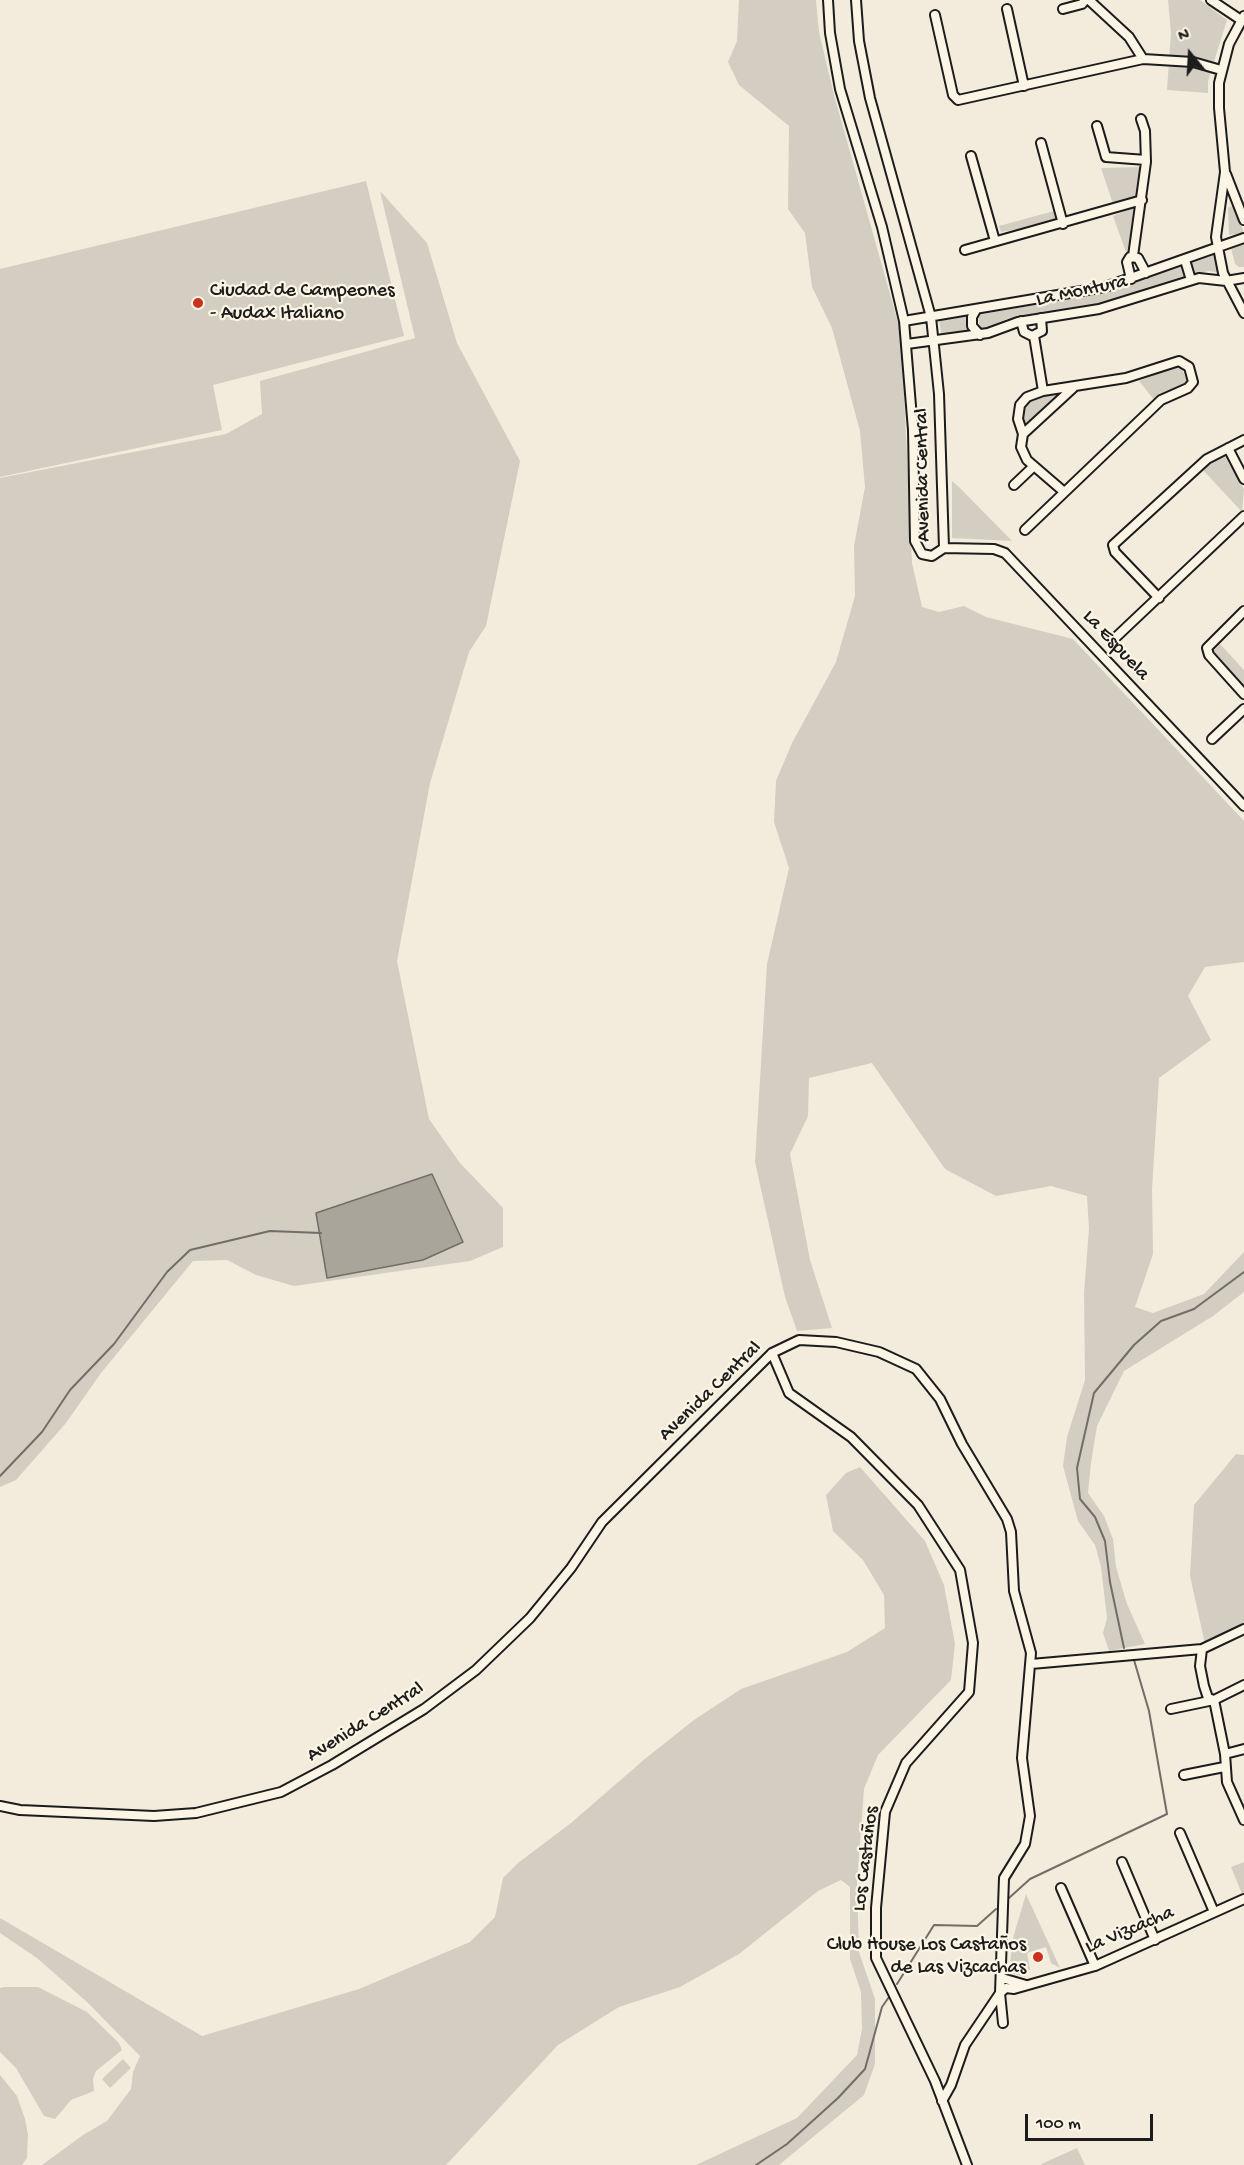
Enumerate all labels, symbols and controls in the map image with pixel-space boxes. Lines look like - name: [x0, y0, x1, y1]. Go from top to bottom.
- north arrow: [1160, 24, 1220, 84]
- text: N: [1176, 26, 1192, 47]
- street label: La Montura: [1034, 271, 1130, 313]
- place label: Ciudad de Campeones - Audax Italiano: [210, 280, 394, 327]
- marker: Ciudad de Campeones - Audax Italiano: [191, 296, 205, 310]
- street label: Avenida Central: [911, 408, 937, 542]
- street label: La Espuela: [1076, 606, 1154, 686]
- street label: Avenida Central: [655, 1337, 767, 1447]
- street label: Avenida Central: [303, 1677, 429, 1769]
- street label: Los Castaños: [849, 1805, 885, 1913]
- street label: La Vizcacha: [1082, 1902, 1178, 1960]
- place label: Club House Los Castaños de Las Vizcachas: [827, 1934, 1026, 1981]
- marker: Club House Los Castaños de Las Vizcachas: [1031, 1950, 1045, 1964]
- scale bar: [1028, 2102, 1156, 2140]
- text: 100 m: [1036, 2114, 1081, 2135]

